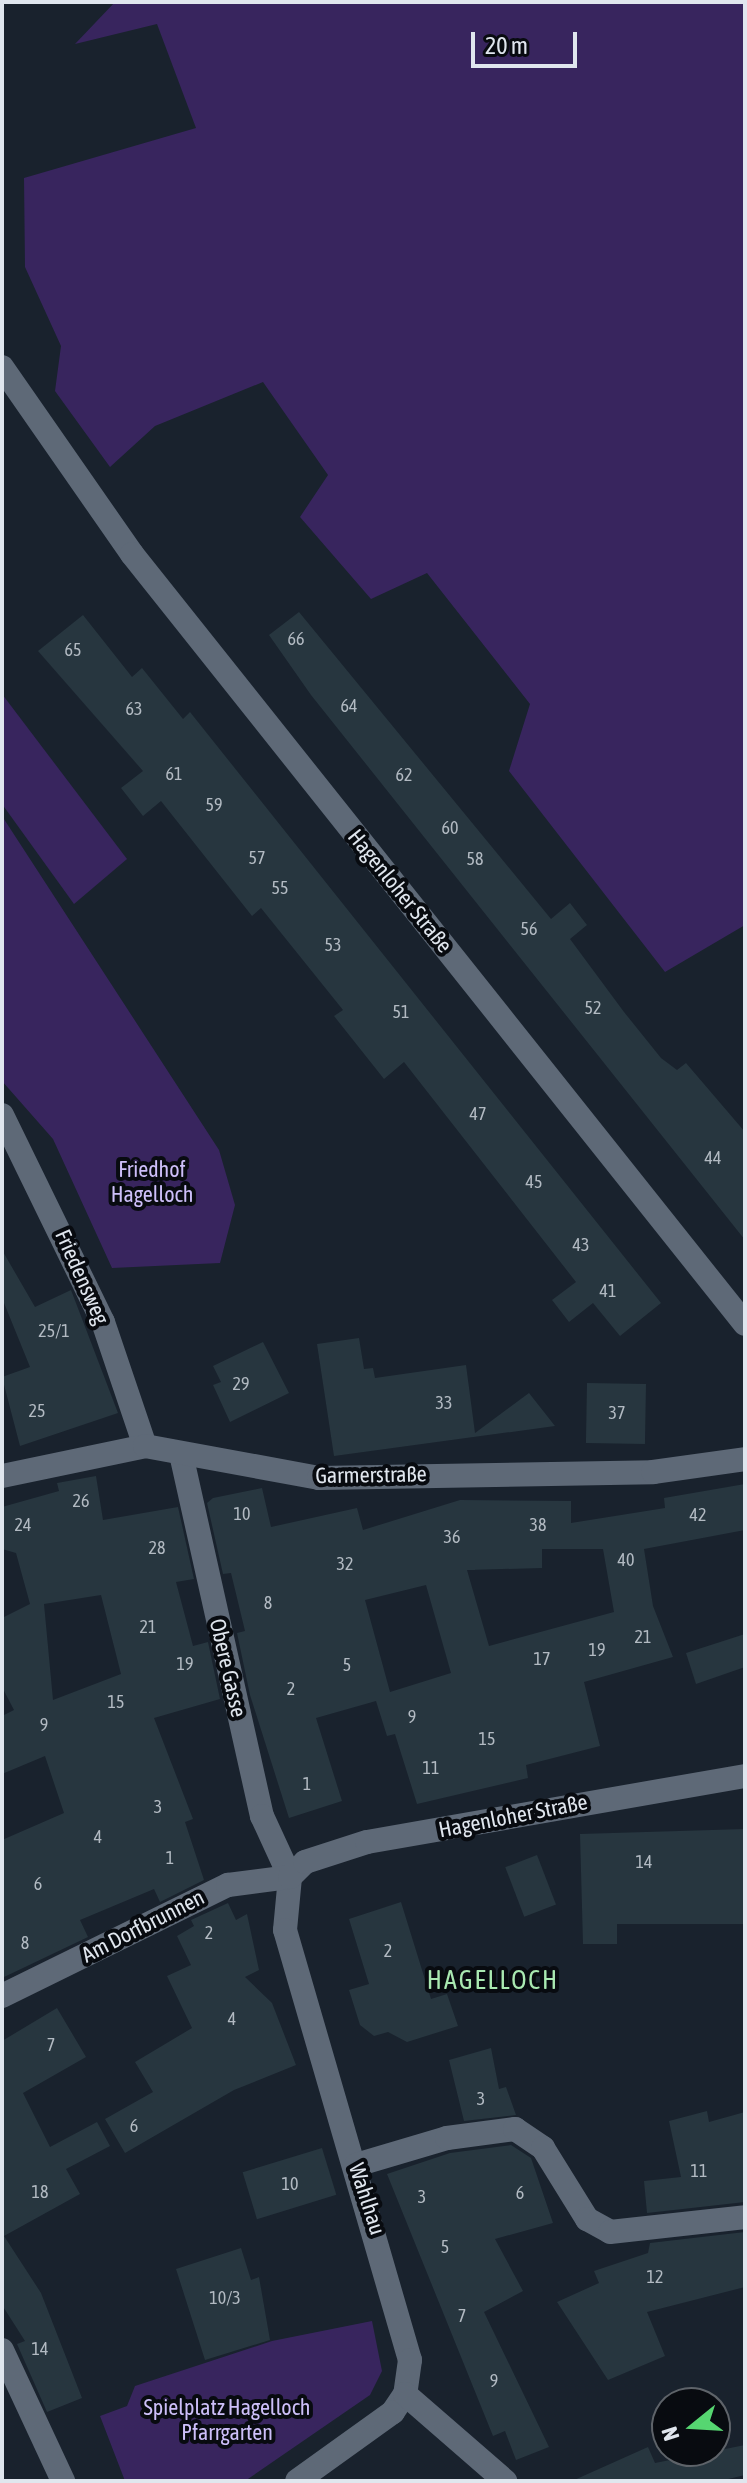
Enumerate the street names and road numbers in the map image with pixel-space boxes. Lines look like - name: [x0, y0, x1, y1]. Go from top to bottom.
- street label: Hagenloher Straße: [342, 824, 458, 958]
- street label: Friedensweg: [49, 1225, 115, 1329]
- street label: Garmerstraße: [315, 1461, 427, 1489]
- street label: Obere Gasse: [204, 1616, 252, 1720]
- street label: Hagenloher Straße: [436, 1789, 590, 1843]
- street label: Am Dorfbrunnen: [77, 1884, 209, 1968]
- street label: Wahlhau: [343, 2160, 391, 2238]

